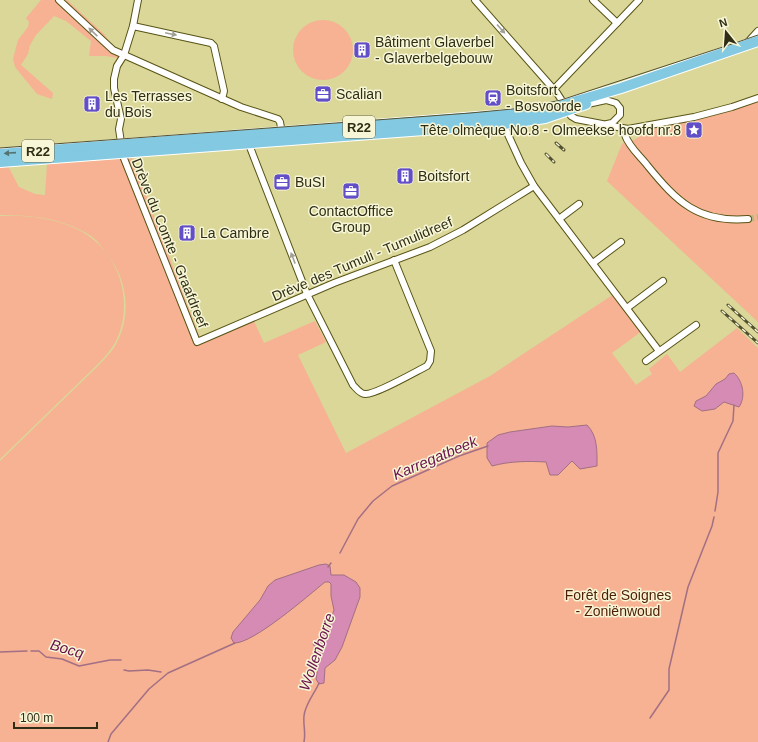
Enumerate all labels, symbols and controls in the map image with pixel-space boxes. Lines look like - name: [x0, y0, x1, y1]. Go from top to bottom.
- north arrow: [706, 12, 746, 52]
- text: N: [718, 16, 729, 29]
- one-way arrow: [496, 24, 505, 34]
- one-way arrow: [88, 27, 98, 36]
- one-way arrow: [165, 32, 177, 38]
- place label: Bâtiment Glaverbel - Glaverbelgebouw: [375, 34, 494, 66]
- building icon: Bâtiment Glaverbel - Glaverbelgebouw: [352, 40, 372, 60]
- place label: Boitsfort - Bosvoorde: [506, 82, 582, 114]
- office icon: Scalian: [313, 84, 333, 104]
- place label: Scalian: [336, 86, 382, 102]
- place label: Les Terrasses du Bois: [105, 88, 192, 120]
- station icon: Boitsfort - Bosvoorde: [483, 88, 503, 108]
- building icon: Les Terrasses du Bois: [82, 94, 102, 114]
- road number: R22: [343, 116, 375, 138]
- place icon: Tête olmèque No.8 - Olmeekse hoofd nr.8: [684, 120, 704, 140]
- place label: Tête olmèque No.8 - Olmeekse hoofd nr.8: [420, 122, 681, 138]
- road number: R22: [22, 140, 54, 162]
- one-way arrow: [4, 150, 16, 156]
- street label: Drève du Comte - Graafdreef: [129, 156, 211, 330]
- building icon: Boitsfort: [395, 166, 415, 186]
- place label: Boitsfort: [418, 168, 469, 184]
- office icon: BuSI: [272, 172, 292, 192]
- place label: BuSI: [295, 174, 325, 190]
- office icon: ContactOffice Group: [341, 181, 361, 201]
- place label: ContactOffice Group: [309, 203, 393, 235]
- street label: Drève des Tumuli - Tumulidreef: [269, 214, 455, 304]
- building icon: La Cambre: [177, 223, 197, 243]
- place label: La Cambre: [200, 225, 269, 241]
- one-way arrow: [289, 252, 295, 264]
- water label: Karregatbeek: [390, 432, 481, 483]
- park label: Forêt de Soignes - Zoniënwoud: [565, 587, 671, 619]
- water label: Wollenborre: [295, 611, 338, 693]
- water label: Bocq: [48, 636, 87, 662]
- scale bar: [14, 704, 97, 730]
- text: 100 m: [20, 711, 53, 725]

